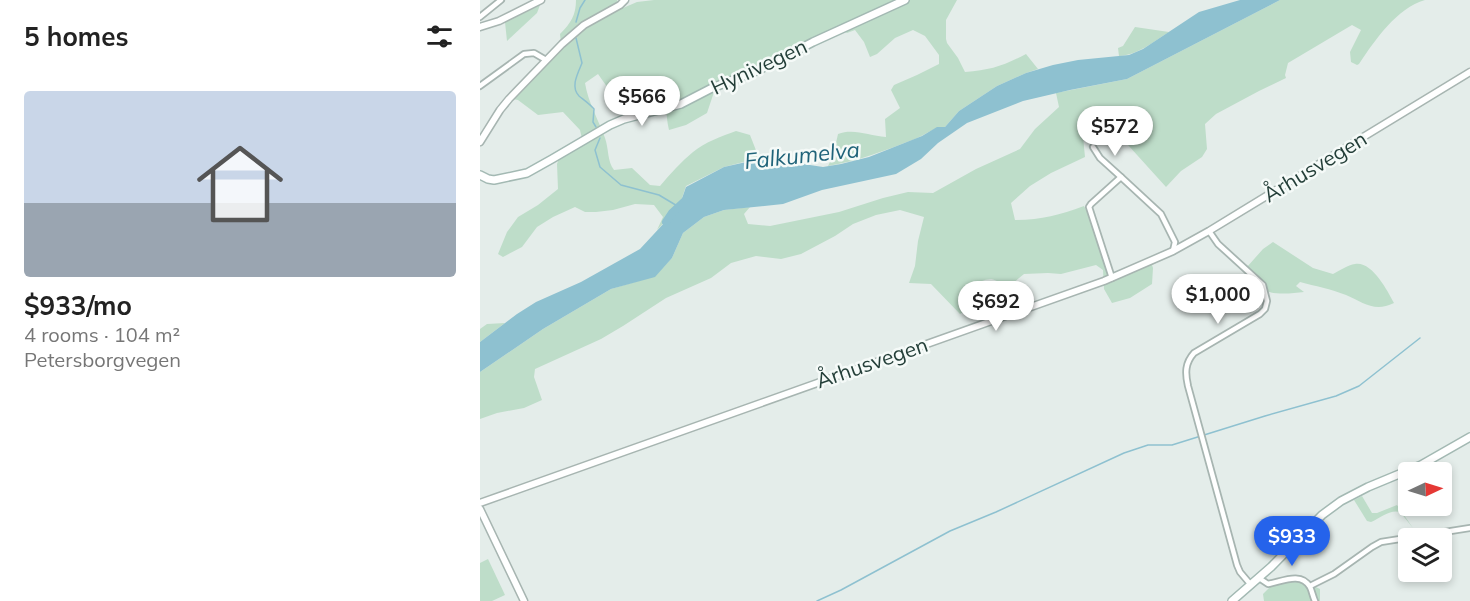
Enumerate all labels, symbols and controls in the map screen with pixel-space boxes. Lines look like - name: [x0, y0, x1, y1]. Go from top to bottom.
- text: 5 homes: [24, 20, 128, 53]
- icon: filters: [423, 20, 456, 53]
- street label: Hynivegen: [706, 32, 811, 100]
- pin: $566: [606, 76, 678, 127]
- text: $566: [618, 83, 666, 108]
- pin: $572: [1079, 106, 1151, 157]
- text: $572: [1091, 113, 1139, 138]
- street label: Århusvegen: [1258, 125, 1371, 207]
- icon: home: [186, 130, 294, 238]
- water label: Falkumelva: [743, 135, 861, 175]
- pin: $1,000: [1169, 274, 1267, 325]
- pin: $692: [960, 281, 1032, 332]
- text: $1,000: [1186, 281, 1250, 306]
- text: $692: [972, 288, 1020, 313]
- text: $933/mo: [24, 289, 132, 322]
- text: 4 rooms · 104 m²: [24, 322, 180, 347]
- street label: Århusvegen: [812, 331, 931, 393]
- text: Petersborgvegen: [24, 347, 181, 372]
- north arrow: [1398, 462, 1452, 516]
- map controls: [1398, 462, 1452, 582]
- pin: $933: [1256, 516, 1328, 567]
- text: $933: [1268, 523, 1316, 548]
- button: layers: [1398, 528, 1452, 582]

